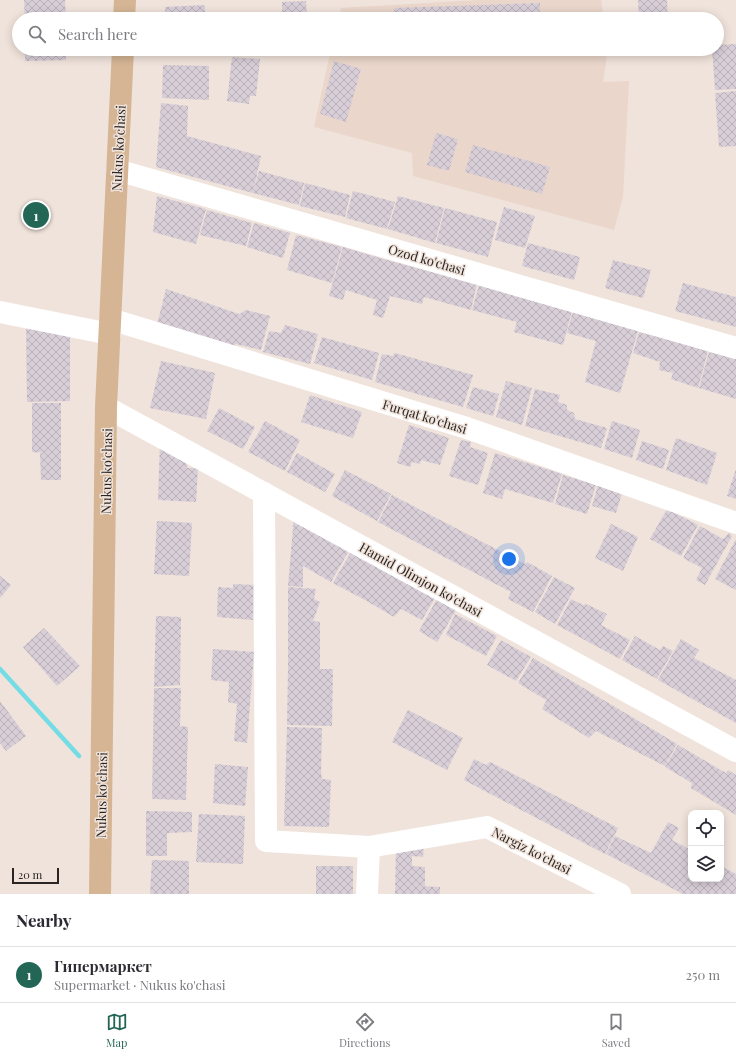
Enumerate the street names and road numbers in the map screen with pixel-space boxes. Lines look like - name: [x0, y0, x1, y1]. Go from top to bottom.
- street label: Nukus ko'chasi: [107, 104, 129, 191]
- street label: Ozod ko'chasi: [387, 240, 468, 278]
- street label: Furqat ko'chasi: [381, 395, 469, 437]
- street label: Nukus ko'chasi: [97, 428, 115, 514]
- street label: Hamid Olimjon ko'chasi: [356, 538, 486, 620]
- street label: Nukus ko'chasi: [92, 752, 110, 838]
- street label: Nargiz ko'chasi: [489, 823, 575, 877]

